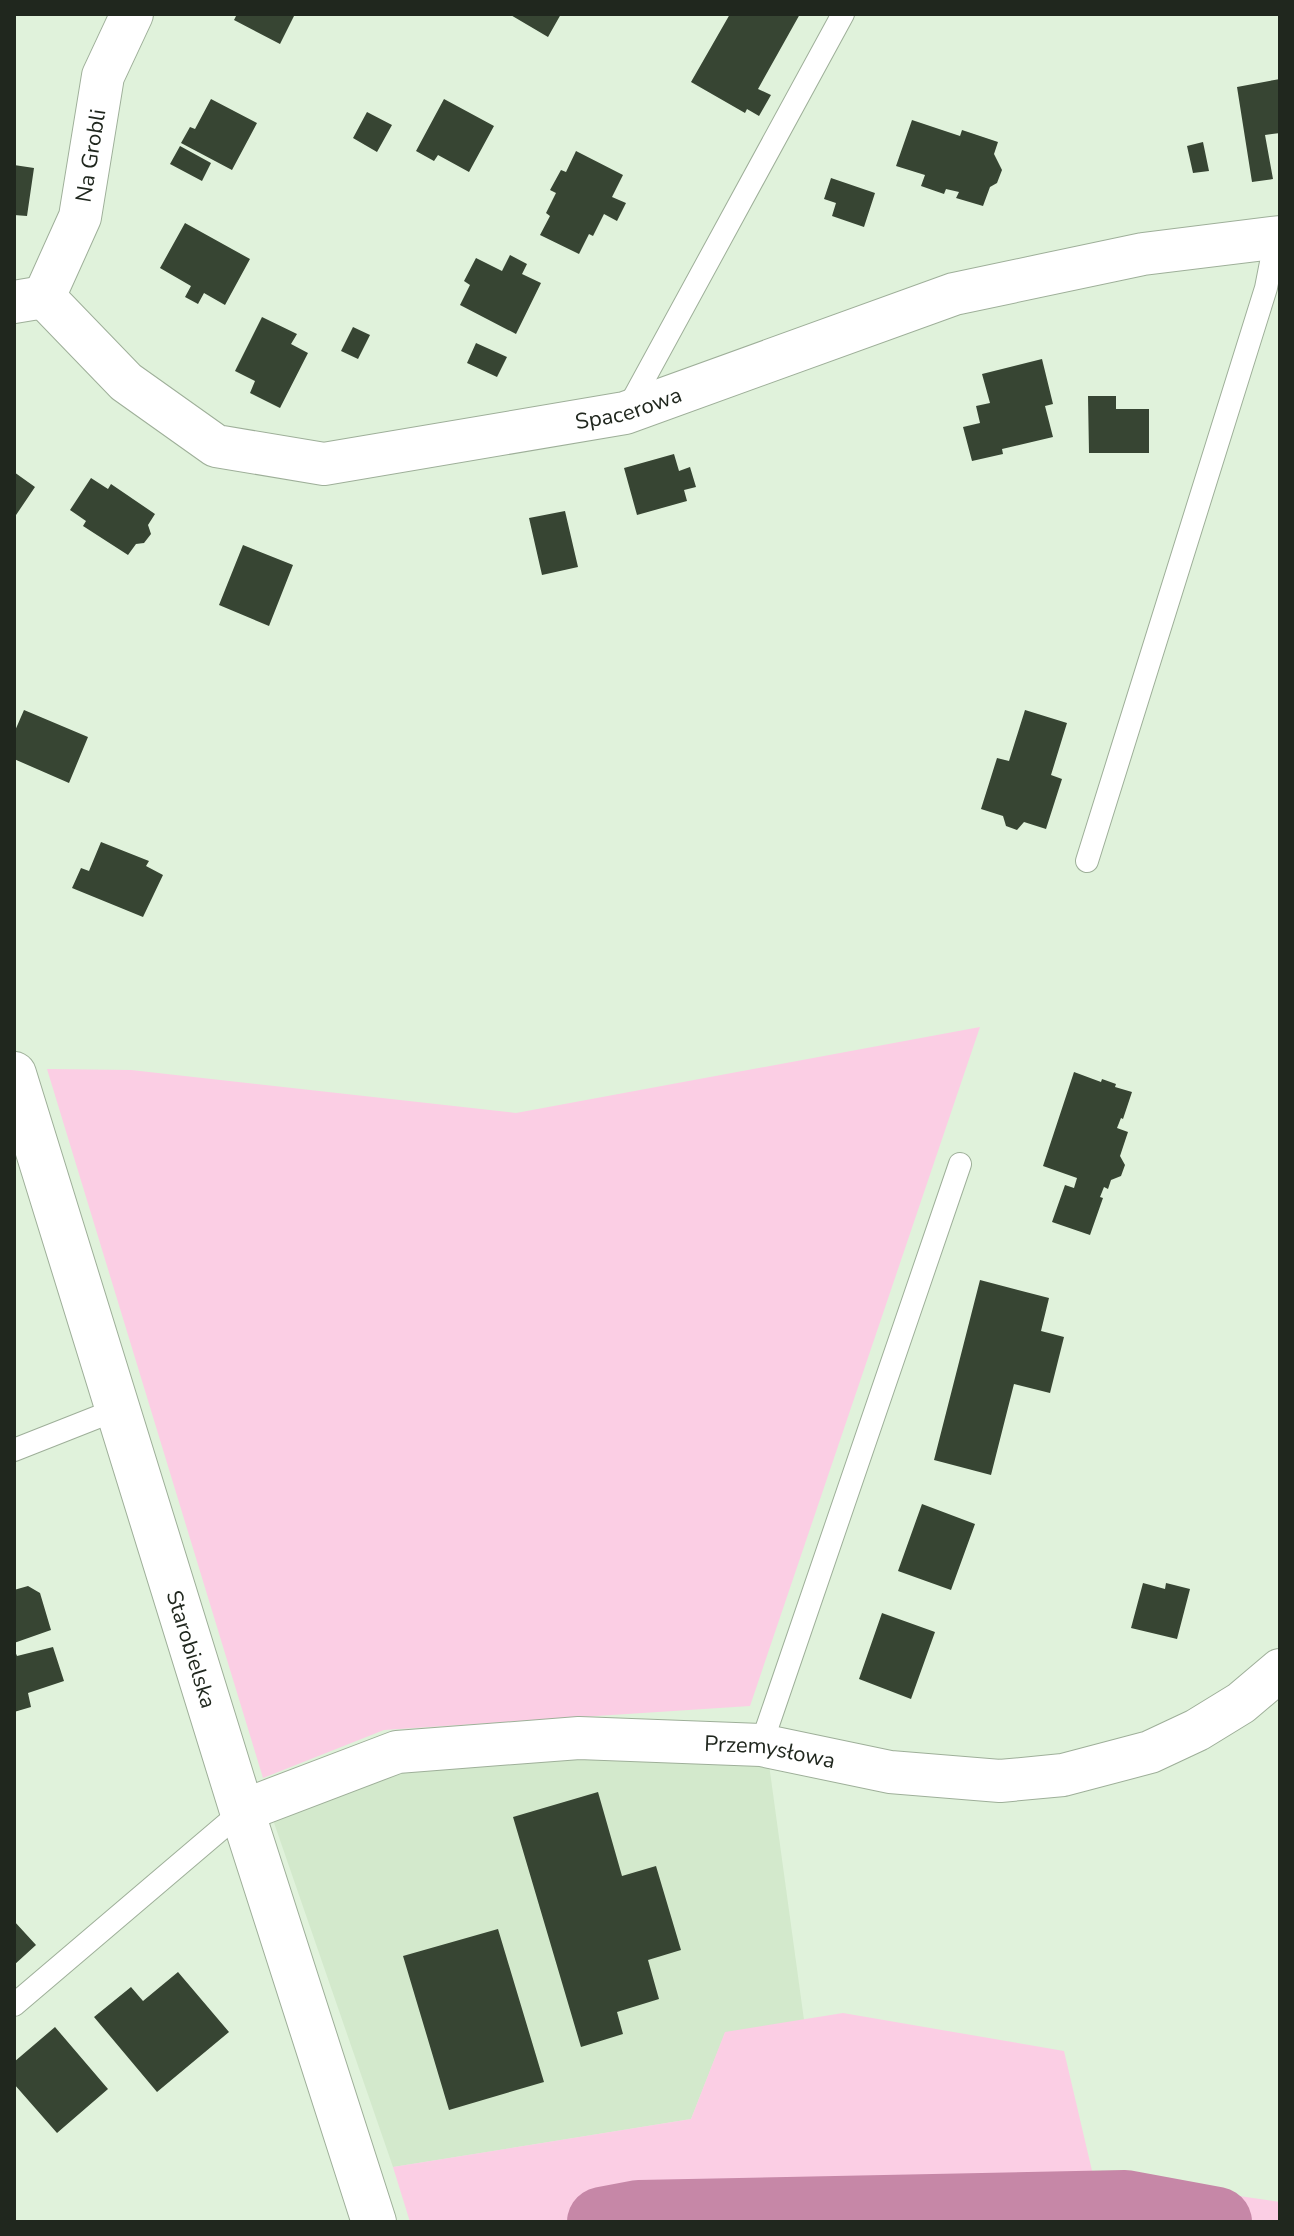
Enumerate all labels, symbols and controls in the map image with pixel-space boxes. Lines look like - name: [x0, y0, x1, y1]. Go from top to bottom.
- street label: Na Grobli: [69, 107, 113, 205]
- street label: Spacerowa: [573, 380, 686, 437]
- street label: Starobielska: [159, 1587, 223, 1712]
- street label: Przemysłowa: [704, 1729, 838, 1776]

